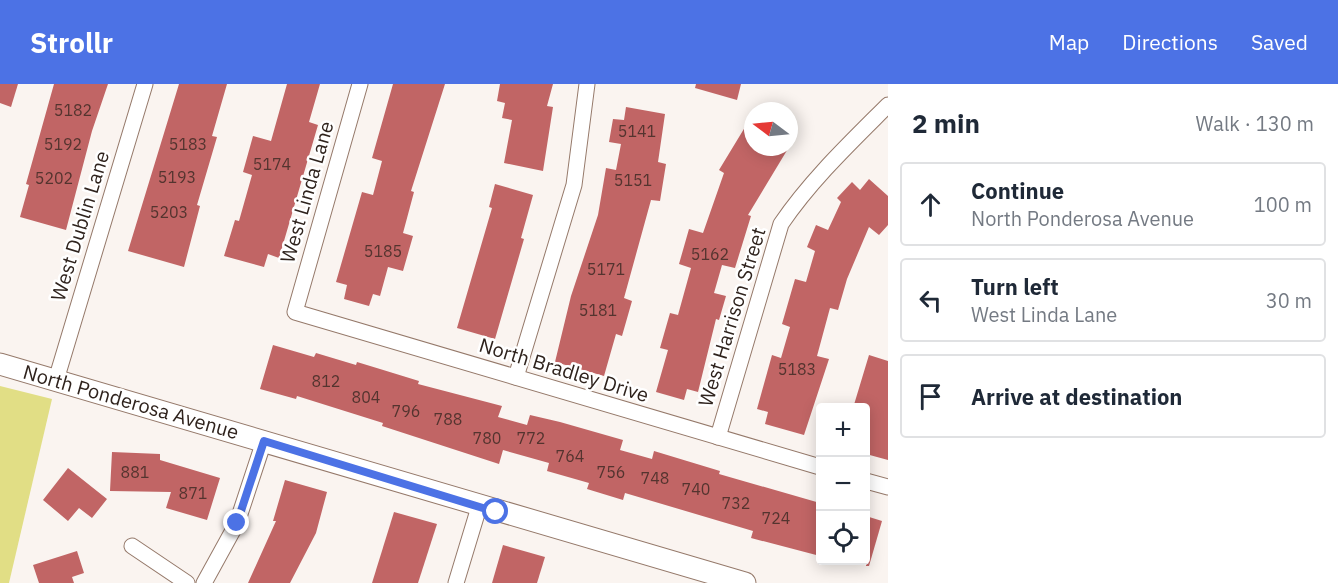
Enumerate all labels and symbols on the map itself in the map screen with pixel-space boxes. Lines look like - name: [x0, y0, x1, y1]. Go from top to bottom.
- house number: 5182: [54, 100, 92, 120]
- north arrow: [744, 102, 798, 156]
- street label: West Linda Lane: [273, 118, 340, 266]
- house number: 5141: [618, 121, 656, 141]
- house number: 5192: [44, 134, 82, 154]
- house number: 5183: [169, 134, 207, 154]
- street label: West Dublin Lane: [44, 147, 115, 304]
- house number: 5174: [253, 154, 291, 174]
- house number: 5193: [158, 167, 196, 187]
- house number: 5202: [35, 168, 73, 188]
- house number: 5151: [614, 170, 652, 190]
- house number: 5203: [150, 202, 188, 222]
- street label: West Harrison Street: [691, 224, 772, 410]
- house number: 5185: [364, 241, 402, 261]
- house number: 5162: [691, 244, 729, 264]
- house number: 5171: [587, 259, 625, 279]
- house number: 5181: [579, 300, 617, 320]
- street label: North Bradley Drive: [476, 331, 652, 408]
- street label: North Ponderosa Avenue: [20, 358, 242, 445]
- house number: 5183: [778, 359, 816, 379]
- house number: 812: [312, 371, 340, 391]
- house number: 804: [352, 387, 380, 407]
- house number: 796: [392, 401, 420, 421]
- house number: 788: [434, 409, 462, 429]
- house number: 780: [473, 428, 501, 448]
- house number: 772: [517, 428, 545, 448]
- house number: 764: [556, 446, 584, 466]
- house number: 881: [121, 462, 149, 482]
- house number: 756: [597, 462, 625, 482]
- house number: 748: [641, 468, 669, 488]
- house number: 740: [682, 479, 710, 499]
- house number: 871: [179, 483, 207, 503]
- house number: 732: [722, 493, 750, 513]
- route start: [482, 498, 508, 524]
- house number: 724: [762, 508, 790, 528]
- route end: [223, 509, 249, 535]

